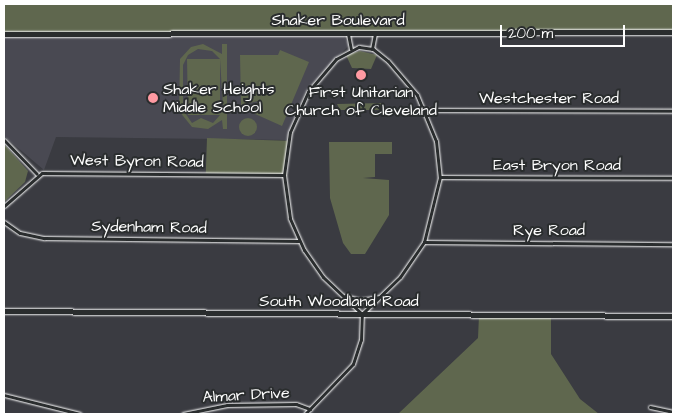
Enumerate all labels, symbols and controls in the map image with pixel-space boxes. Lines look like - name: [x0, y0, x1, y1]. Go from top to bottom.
- street label: Shaker Boulevard: [271, 10, 405, 30]
- scale bar: [502, 15, 627, 47]
- text: 200 m: [508, 23, 553, 44]
- marker: First Unitarian Church of Cleveland: [355, 69, 367, 81]
- place label: Shaker Heights Middle School: [163, 79, 274, 117]
- place label: First Unitarian Church of Cleveland: [285, 82, 437, 120]
- street label: Westchester Road: [479, 88, 619, 108]
- marker: Shaker Heights Middle School: [147, 92, 159, 104]
- street label: West Byron Road: [70, 150, 204, 172]
- street label: East Bryon Road: [493, 155, 621, 175]
- street label: Sydenham Road: [91, 216, 207, 238]
- street label: Rye Road: [513, 220, 585, 240]
- street label: South Woodland Road: [259, 291, 419, 311]
- street label: Almar Drive: [202, 383, 290, 407]

